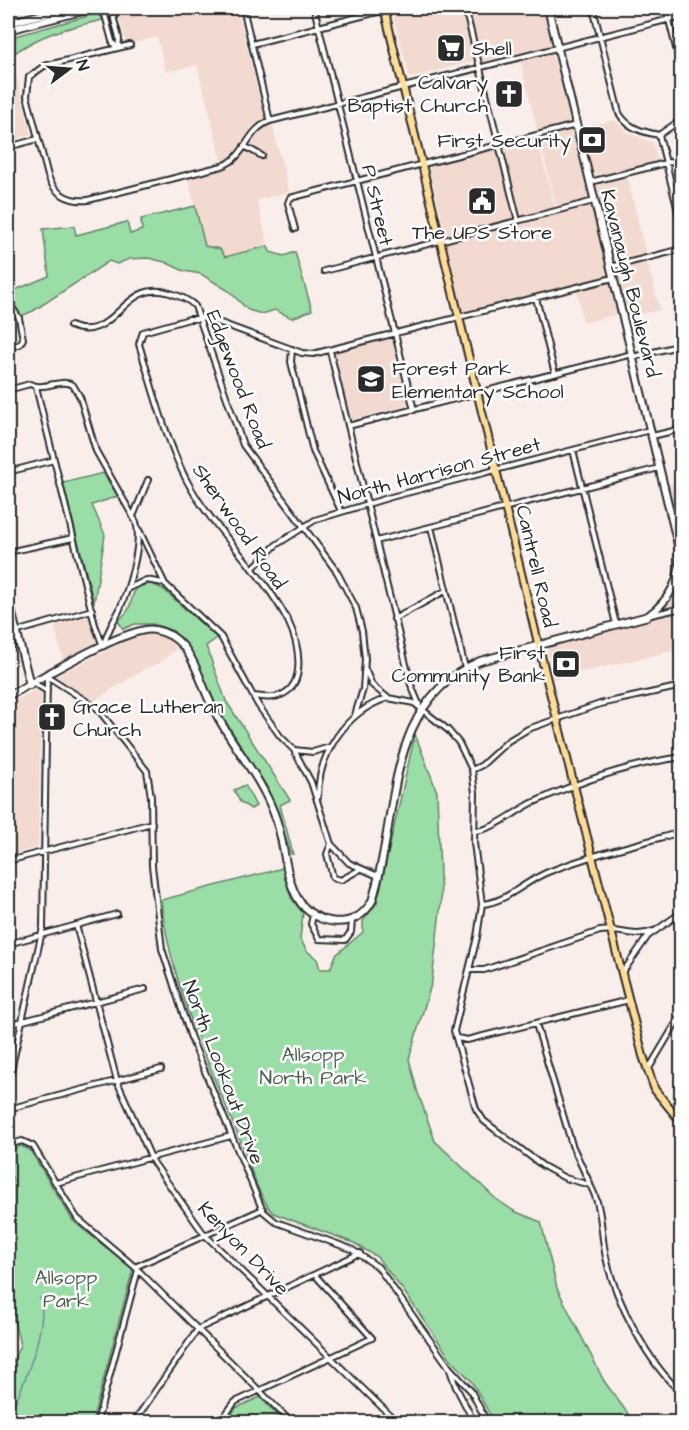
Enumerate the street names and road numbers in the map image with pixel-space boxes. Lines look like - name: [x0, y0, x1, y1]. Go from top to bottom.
- street label: P Street: [354, 162, 400, 249]
- street label: Kavanaugh Boulevard: [592, 186, 667, 380]
- street label: Edgewood Road: [198, 306, 277, 453]
- street label: North Harrison Street: [335, 430, 544, 512]
- street label: Sherwood Road: [185, 458, 293, 595]
- street label: Cantrell Road: [508, 502, 564, 630]
- street label: North Lookout Drive: [175, 976, 271, 1169]
- street label: Kenyon Drive: [190, 1195, 296, 1303]

